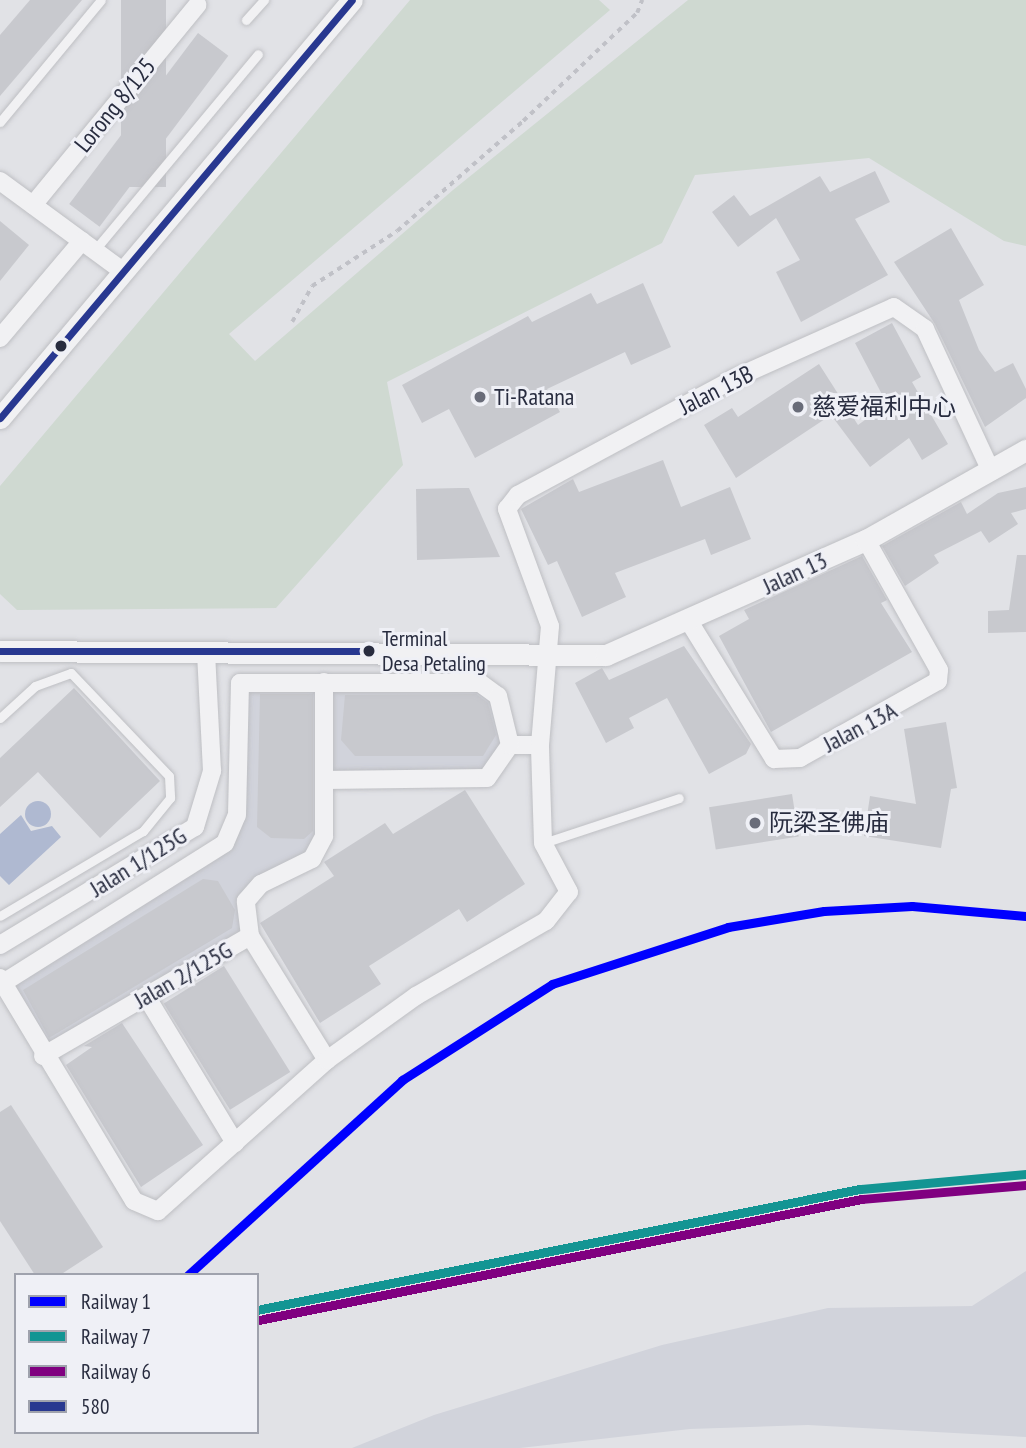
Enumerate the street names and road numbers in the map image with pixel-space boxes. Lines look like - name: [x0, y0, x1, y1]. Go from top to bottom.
- street label: Lorong 8/125: [68, 52, 162, 158]
- street label: Jalan 13B: [674, 359, 758, 421]
- street label: Jalan 13: [758, 546, 832, 600]
- street label: Jalan 13A: [818, 696, 902, 758]
- street label: Jalan 1/125G: [84, 821, 192, 903]
- street label: Jalan 2/125G: [129, 935, 237, 1015]

